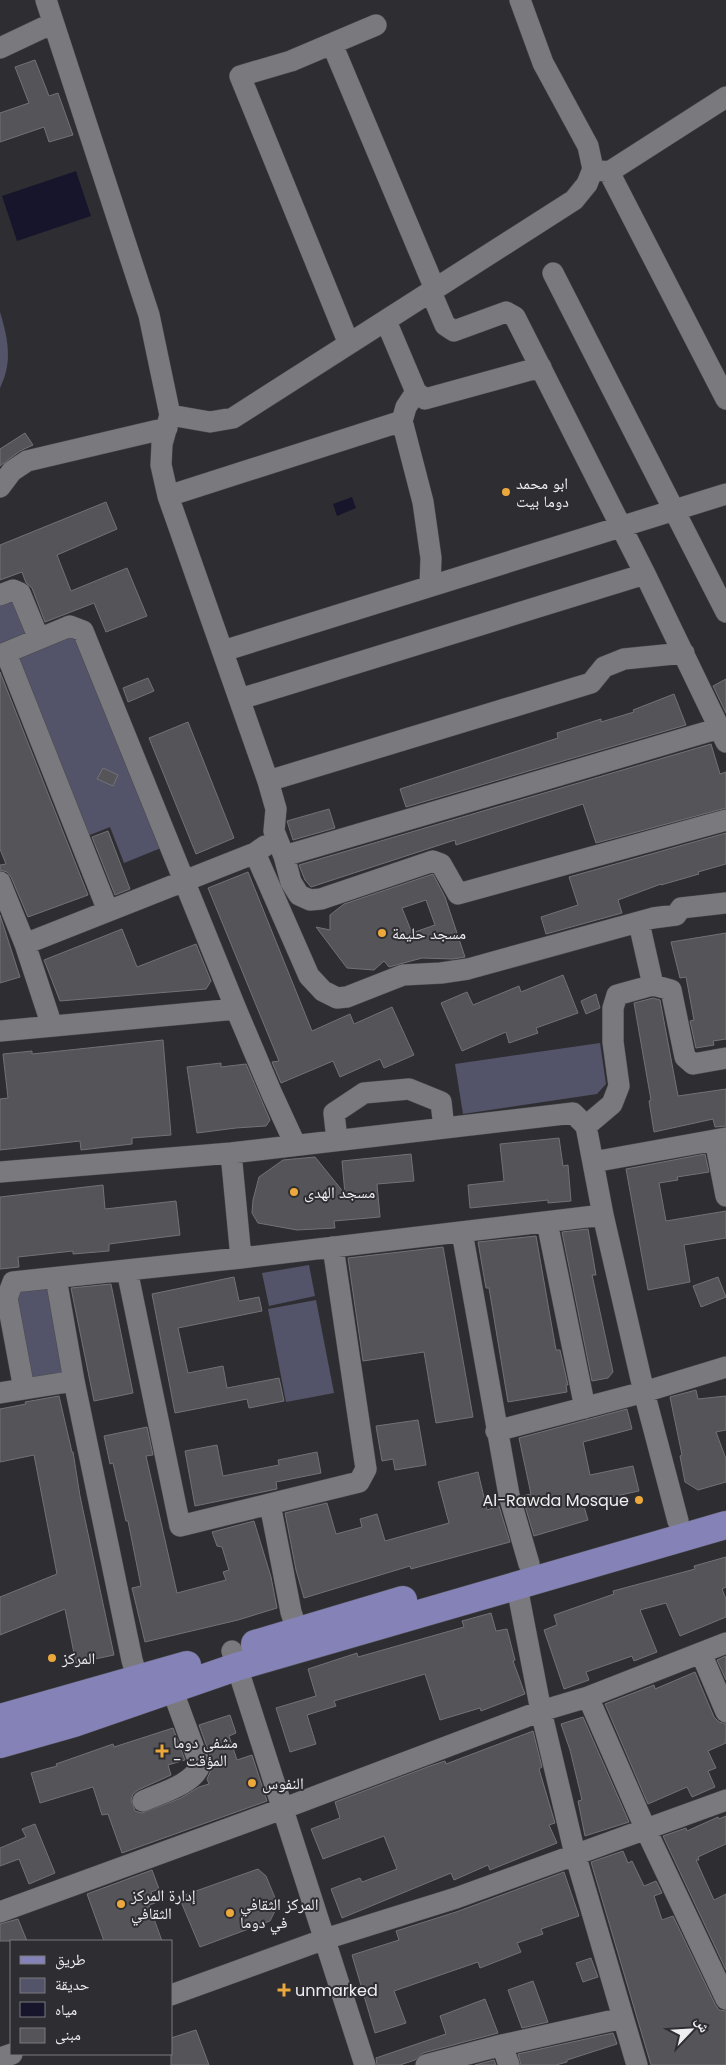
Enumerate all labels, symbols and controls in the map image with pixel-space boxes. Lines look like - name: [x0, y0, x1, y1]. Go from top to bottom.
- place label: ابو محمد دوما بيت: [516, 472, 569, 513]
- marker: ابو محمد دوما بيت: [500, 486, 512, 498]
- place label: مسجد حليمة: [392, 922, 466, 945]
- marker: مسجد حليمة: [376, 927, 388, 939]
- place label: مسجد الهدى: [304, 1181, 375, 1204]
- marker: مسجد الهدى: [288, 1186, 300, 1198]
- place label: Al-Rawda Mosque: [483, 1489, 629, 1512]
- marker: Al-Rawda Mosque: [633, 1494, 645, 1506]
- place label: المركز: [61, 1647, 95, 1670]
- marker: المركز: [46, 1652, 58, 1664]
- place label: مشفى دوما - المؤقت: [173, 1731, 238, 1772]
- marker: مشفى دوما - المؤقت: [155, 1744, 169, 1758]
- place label: النفوس: [262, 1772, 304, 1795]
- marker: النفوس: [246, 1777, 258, 1789]
- place label: إدارة المركز الثقافي: [130, 1884, 196, 1926]
- place label: المركز الثقافي في دوما: [240, 1893, 319, 1935]
- marker: إدارة المركز الثقافي: [115, 1898, 127, 1910]
- marker: المركز الثقافي في دوما: [224, 1907, 236, 1919]
- legend: [10, 1940, 172, 2055]
- text: طريق: [55, 1949, 86, 1970]
- text: حديقة: [55, 1974, 90, 1995]
- place label: unmarked: [295, 1979, 378, 2002]
- marker: unmarked: [277, 1983, 291, 1997]
- text: مياه: [55, 1999, 77, 2020]
- north arrow: [666, 2005, 716, 2055]
- text: ش: [691, 2014, 715, 2036]
- text: مبنى: [55, 2024, 81, 2045]

